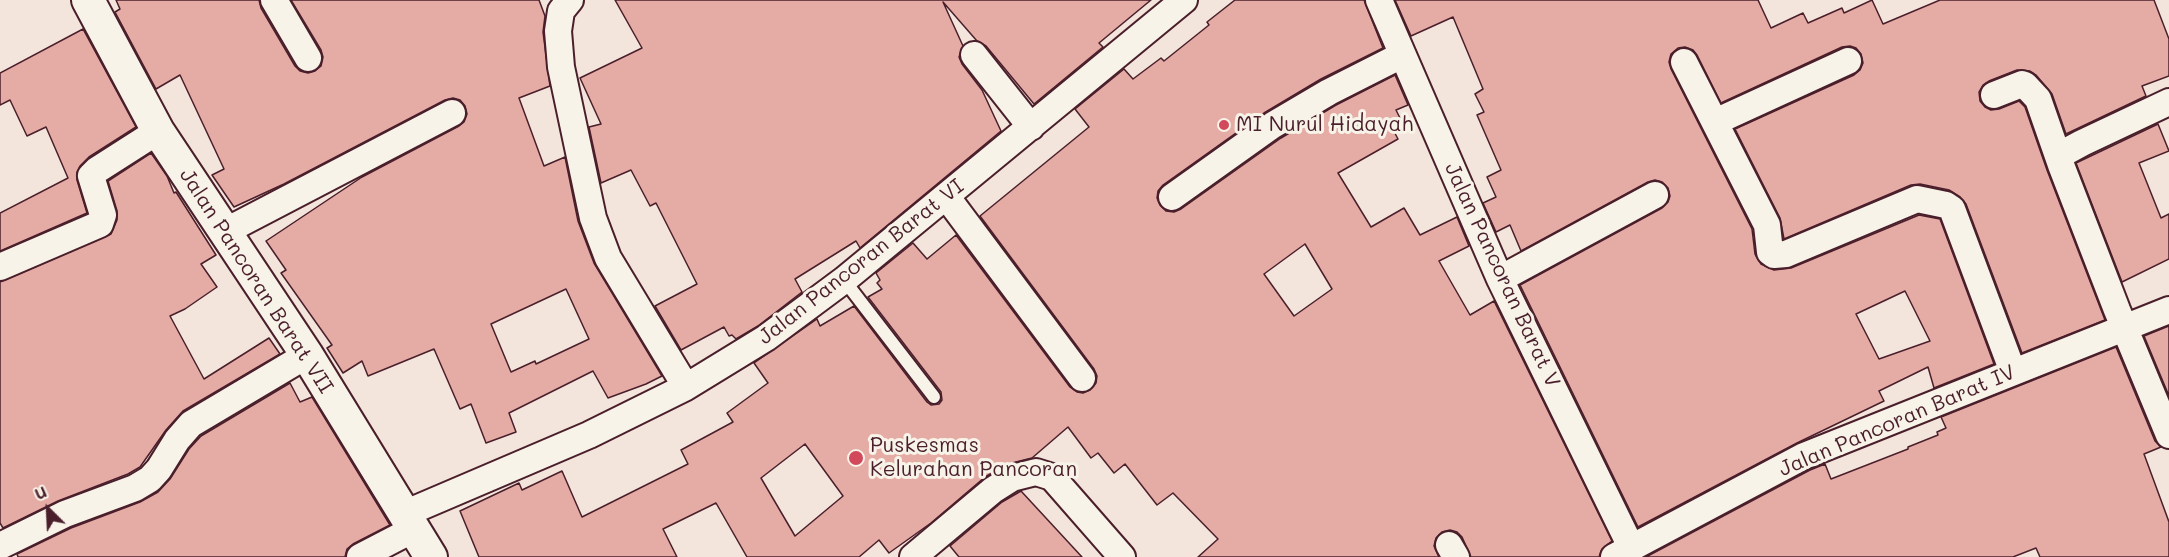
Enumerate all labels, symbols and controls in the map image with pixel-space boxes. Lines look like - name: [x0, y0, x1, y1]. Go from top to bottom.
- place label: MI Nurul Hidayah: [1236, 112, 1413, 138]
- marker: MI Nurul Hidayah: [1217, 118, 1231, 132]
- street label: Jalan Pancoran Barat V: [1439, 159, 1565, 391]
- street label: Jalan Pancoran Barat VII: [174, 164, 338, 398]
- street label: Jalan Pancoran Barat VI: [753, 174, 969, 350]
- street label: Jalan Pancoran Barat IV: [1775, 360, 2019, 482]
- place label: Puskesmas Kelurahan Pancoran: [870, 433, 1077, 483]
- marker: Puskesmas Kelurahan Pancoran: [847, 449, 865, 467]
- north arrow: [18, 479, 78, 539]
- text: U: [31, 480, 50, 504]

